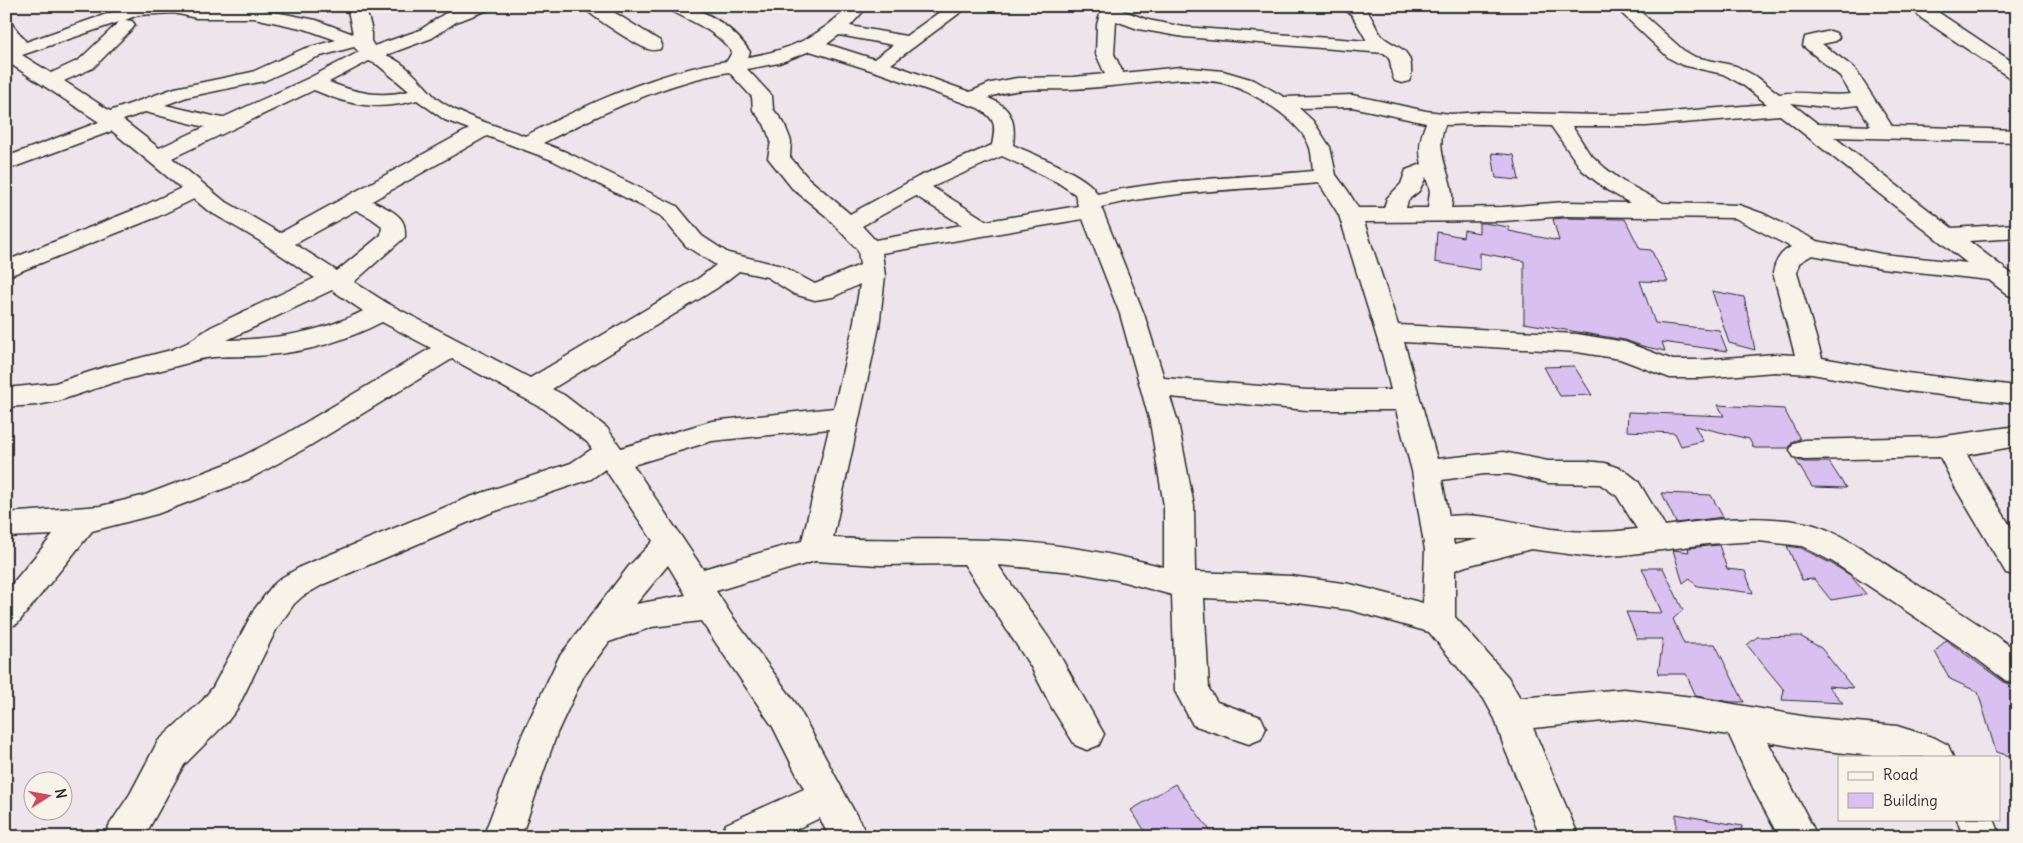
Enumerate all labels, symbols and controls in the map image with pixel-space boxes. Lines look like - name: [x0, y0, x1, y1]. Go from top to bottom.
- legend: [1838, 756, 2000, 820]
- text: Road: [1883, 765, 1918, 784]
- north arrow: [22, 770, 72, 820]
- text: N: [51, 787, 71, 800]
- text: Building: [1883, 791, 1938, 810]

